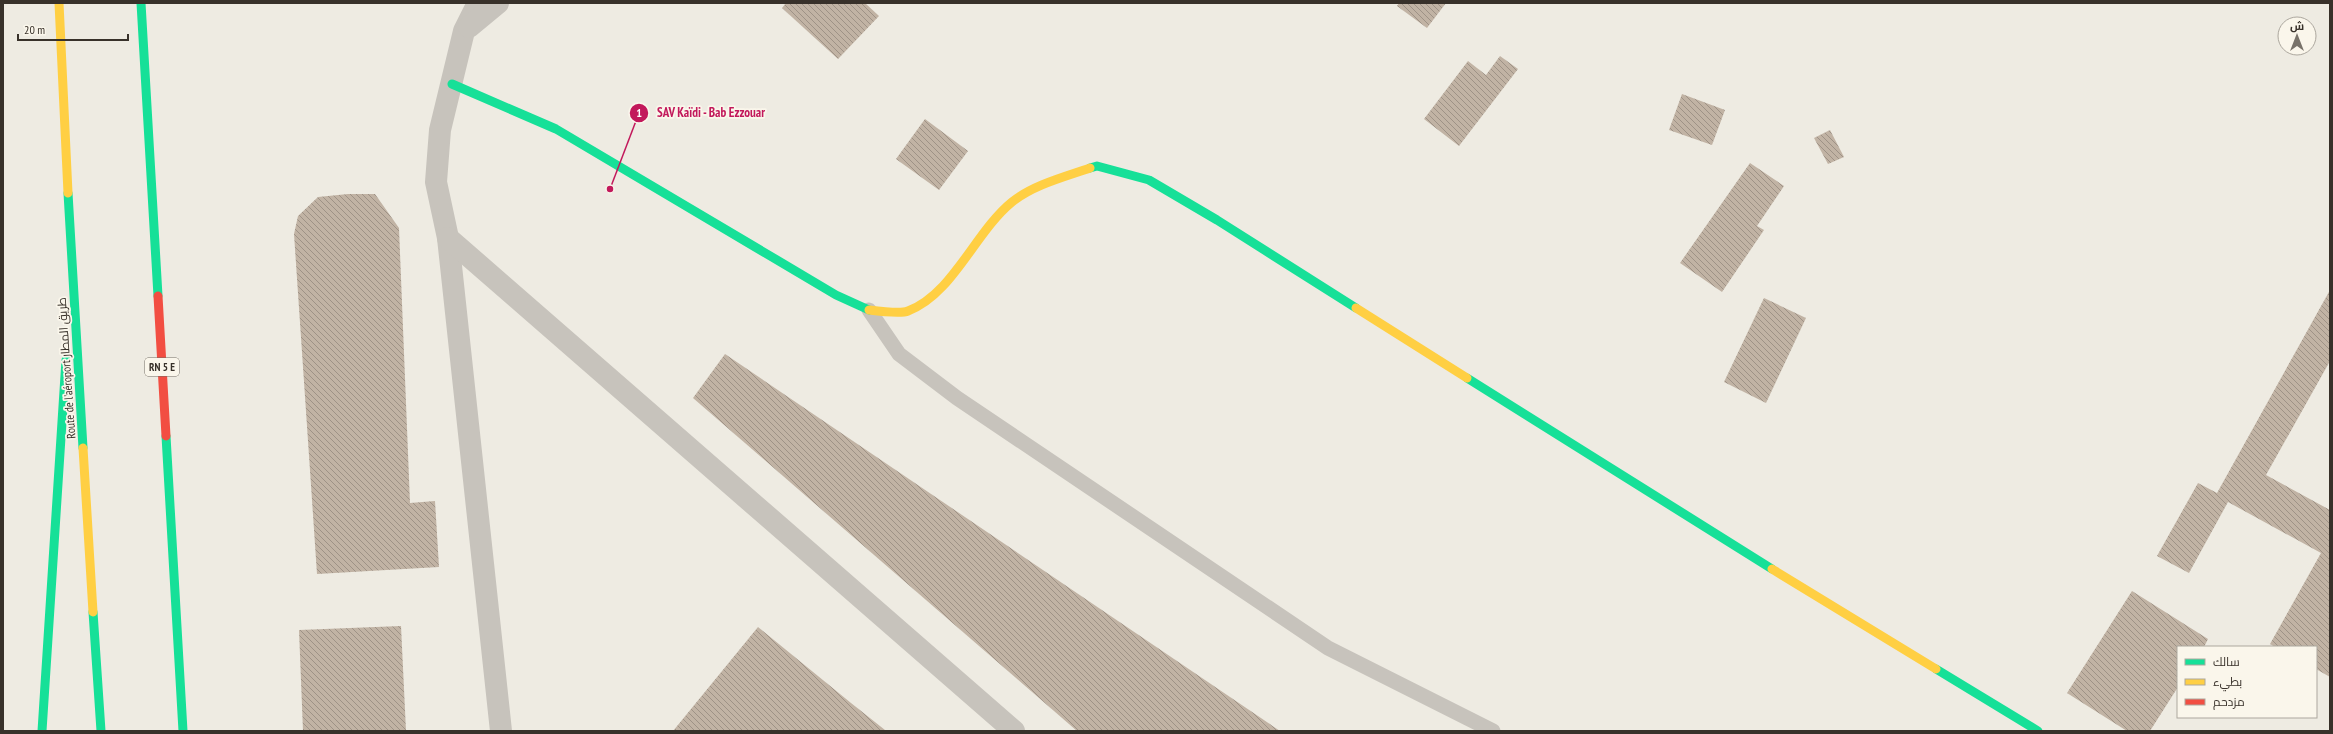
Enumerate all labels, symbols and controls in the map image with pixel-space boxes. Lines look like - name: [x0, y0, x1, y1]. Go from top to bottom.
- scale bar: [18, 16, 128, 42]
- north arrow: [2277, 16, 2317, 56]
- text: ش: [2290, 19, 2304, 33]
- text: 20 m: [24, 22, 45, 37]
- callout: SAV Kaïdi - Bab Ezzouar: [629, 100, 774, 125]
- text: SAV Kaïdi - Bab Ezzouar: [657, 104, 765, 121]
- text: 1: [636, 105, 642, 120]
- street label: Route de l'aéroport طريق المطار: [54, 297, 78, 439]
- road number: RN 5 E: [145, 358, 179, 376]
- legend: [2177, 646, 2317, 718]
- text: سالك: [2213, 654, 2240, 669]
- text: بطيء: [2213, 674, 2242, 692]
- text: مزدحم: [2213, 694, 2245, 710]

